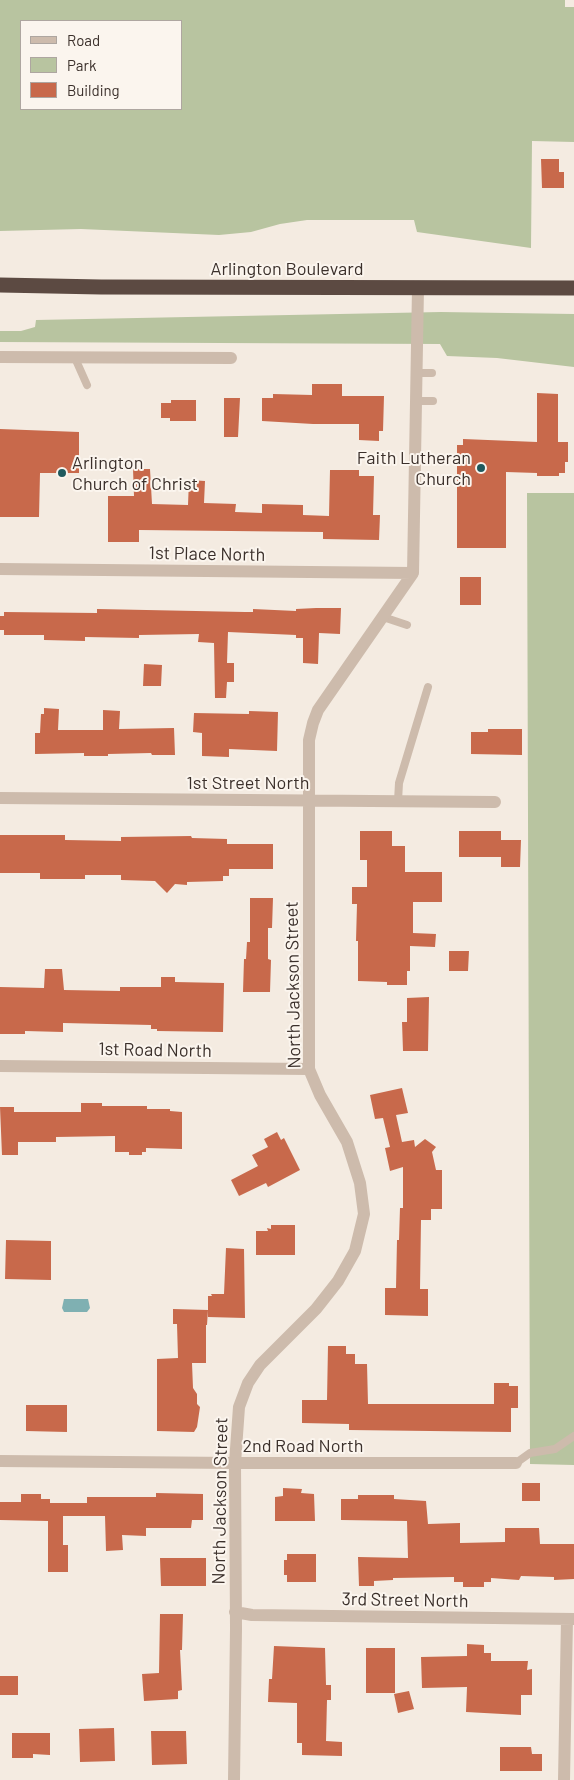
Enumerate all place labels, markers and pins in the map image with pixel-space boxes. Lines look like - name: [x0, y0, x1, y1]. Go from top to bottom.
- place label: Faith Lutheran Church: [357, 447, 471, 489]
- place label: Arlington Church of Christ: [72, 452, 198, 494]
- marker: Faith Lutheran Church: [475, 462, 487, 474]
- marker: Arlington Church of Christ: [56, 467, 68, 479]

